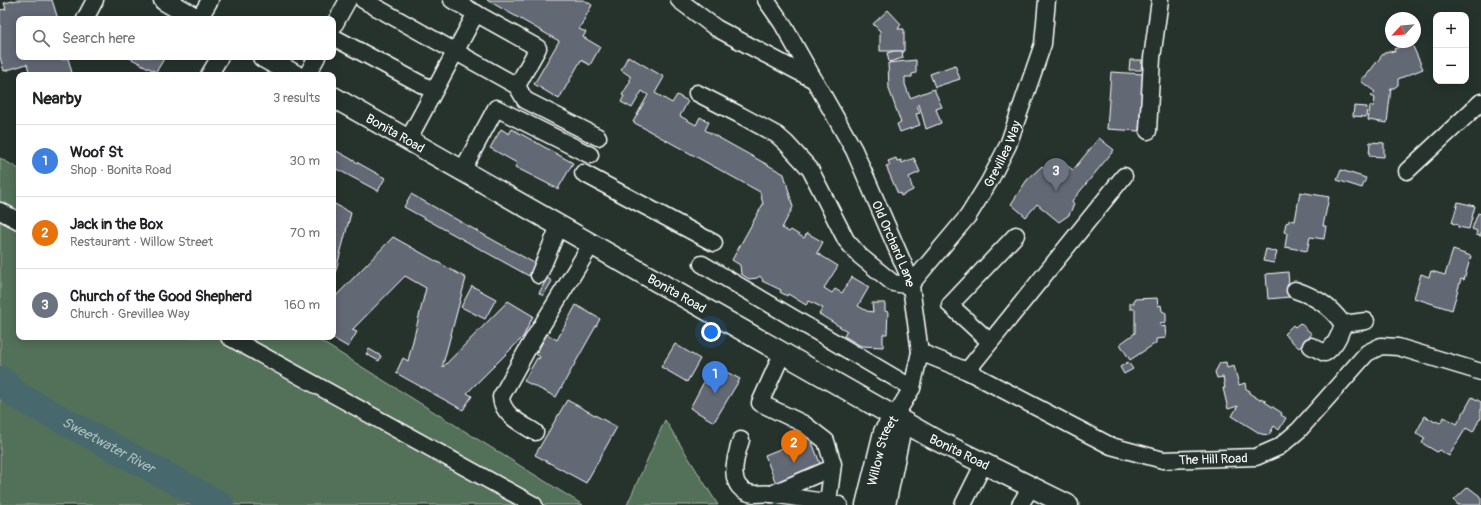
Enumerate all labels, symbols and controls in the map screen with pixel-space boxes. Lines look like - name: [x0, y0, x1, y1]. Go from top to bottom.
- north arrow: [1385, 12, 1421, 48]
- map controls: [1433, 12, 1469, 84]
- button: +: [1433, 12, 1469, 48]
- search box: [16, 16, 336, 60]
- icon: search: [30, 27, 52, 49]
- text: Search here: [62, 29, 135, 48]
- button: −: [1433, 48, 1469, 84]
- text: Nearby: [32, 88, 81, 109]
- text: 3 results: [273, 90, 320, 106]
- street label: Bonita Road: [363, 110, 427, 157]
- street label: Grevillea Way: [981, 118, 1025, 191]
- text: Woof St: [70, 143, 123, 162]
- text: 1: [42, 153, 48, 169]
- text: 30 m: [290, 153, 320, 169]
- pin: 3: [1043, 158, 1069, 191]
- text: Shop · Bonita Road: [70, 162, 172, 178]
- street label: Old Orchard Lane: [868, 198, 918, 288]
- text: Jack in the Box: [70, 215, 163, 234]
- text: 2: [41, 225, 49, 241]
- text: 70 m: [290, 225, 320, 241]
- text: Restaurant · Willow Street: [70, 234, 213, 250]
- street label: Bonita Road: [644, 271, 709, 317]
- text: Church of the Good Shepherd: [70, 287, 252, 306]
- text: 3: [41, 297, 49, 313]
- text: 160 m: [284, 297, 320, 313]
- text: Church · Grevillea Way: [70, 306, 190, 322]
- your location: [701, 322, 721, 342]
- pin: 1: [702, 361, 728, 394]
- street label: Willow Street: [864, 412, 902, 487]
- water label: Sweetwater River: [59, 413, 159, 478]
- pin: 2: [781, 430, 807, 463]
- street label: Bonita Road: [926, 431, 992, 474]
- street label: The Hill Road: [1178, 450, 1248, 468]

